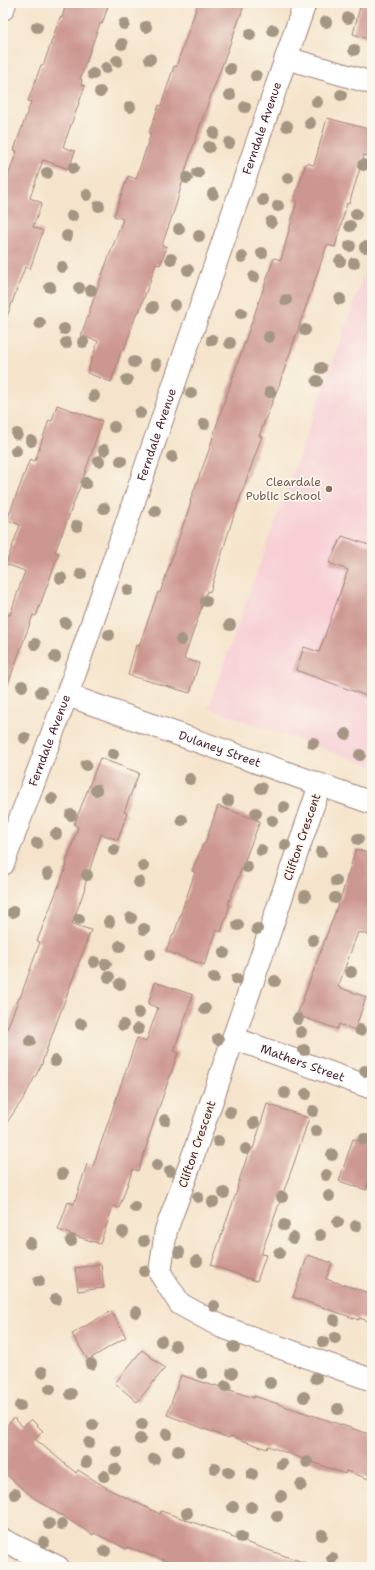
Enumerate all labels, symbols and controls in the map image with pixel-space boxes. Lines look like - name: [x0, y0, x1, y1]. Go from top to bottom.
- street label: Ferndale Avenue: [239, 80, 285, 177]
- street label: Ferndale Avenue: [133, 386, 180, 483]
- place label: Cleardale Public School: [246, 474, 321, 504]
- marker: Cleardale Public School: [324, 484, 334, 494]
- street label: Ferndale Avenue: [25, 692, 74, 789]
- street label: Dulaney Street: [176, 727, 263, 771]
- street label: Clifton Crescent: [280, 791, 324, 883]
- street label: Mathers Street: [258, 1041, 347, 1086]
- street label: Clifton Crescent: [175, 1098, 219, 1190]

